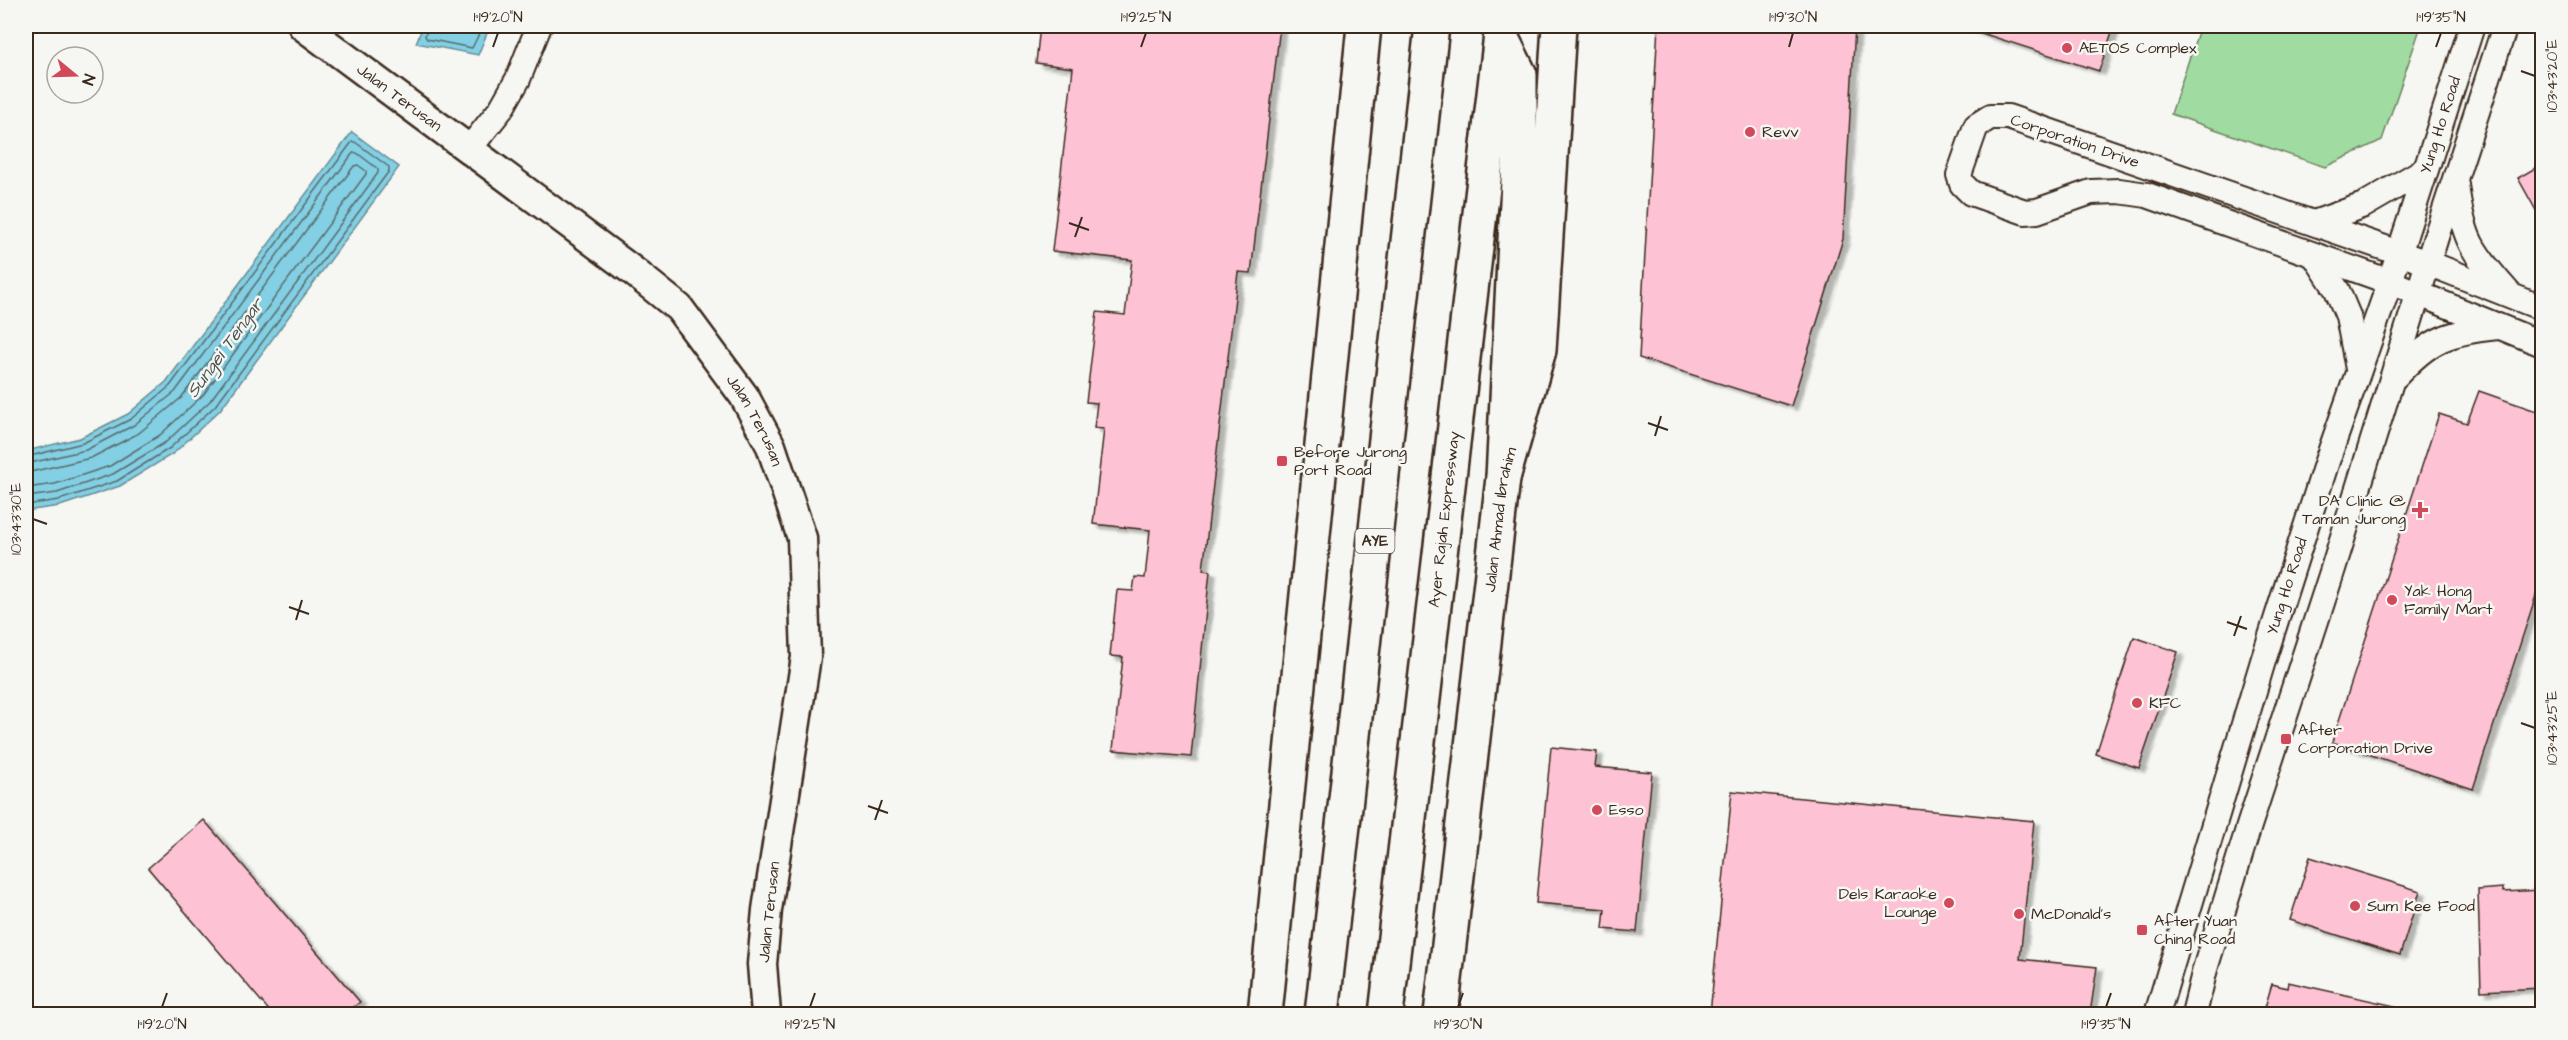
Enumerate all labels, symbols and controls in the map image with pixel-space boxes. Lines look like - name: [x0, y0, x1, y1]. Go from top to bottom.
- text: 1°19'20"N: [473, 7, 523, 28]
- text: 1°19'25"N: [1121, 7, 1171, 28]
- text: 1°19'30"N: [1769, 7, 1817, 28]
- text: 1°19'35"N: [2416, 7, 2466, 28]
- place label: AETOS Complex: [2079, 37, 2197, 59]
- text: 103°43'20"E: [2542, 39, 2563, 113]
- marker: AETOS Complex: [2060, 41, 2074, 55]
- north arrow: [45, 45, 105, 105]
- street label: Jalan Terusan: [352, 58, 447, 137]
- text: N: [76, 71, 100, 88]
- street label: Yung Ho Road: [2414, 74, 2466, 177]
- street label: Corporation Drive: [2008, 109, 2143, 173]
- place label: Revv: [1762, 121, 1799, 143]
- marker: Revv: [1743, 125, 1757, 139]
- water label: Sungei Tengar: [181, 292, 272, 403]
- street label: Jalan Terusan: [721, 370, 788, 469]
- street label: Ayer Rajah Expressway: [1423, 430, 1466, 609]
- place label: Before Jurong Port Road: [1294, 441, 1407, 481]
- street label: Jalan Ahmad Ibrahim: [1479, 444, 1522, 593]
- marker: Before Jurong Port Road: [1275, 454, 1289, 468]
- text: 103°43'30"E: [6, 483, 27, 555]
- place label: DA Clinic @ Taman Jurong: [2302, 490, 2406, 531]
- marker: DA Clinic @ Taman Jurong: [2411, 501, 2429, 519]
- road number: AYE: [1356, 529, 1394, 553]
- street label: Yung Ho Road: [2261, 535, 2313, 638]
- place label: Yak Hong Family Mart: [2404, 580, 2493, 621]
- marker: Yak Hong Family Mart: [2385, 593, 2399, 607]
- text: 103°43'25"E: [2542, 691, 2563, 765]
- place label: KFC: [2149, 692, 2181, 714]
- marker: KFC: [2130, 696, 2144, 710]
- place label: After Corporation Drive: [2298, 719, 2433, 759]
- marker: After Corporation Drive: [2279, 732, 2293, 746]
- place label: Esso: [1609, 799, 1644, 821]
- marker: Esso: [1590, 803, 1604, 817]
- street label: Jalan Terusan: [753, 860, 785, 964]
- place label: Dels Karaoke Lounge: [1839, 883, 1937, 924]
- place label: Sum Kee Food: [2367, 895, 2475, 917]
- marker: Dels Karaoke Lounge: [1942, 896, 1956, 910]
- marker: Sum Kee Food: [2348, 899, 2362, 913]
- place label: McDonald's: [2031, 903, 2111, 925]
- marker: McDonald's: [2012, 907, 2026, 921]
- place label: After Yuan Ching Road: [2154, 910, 2237, 951]
- marker: After Yuan Ching Road: [2135, 923, 2149, 937]
- text: 1°19'20"N: [137, 1014, 187, 1035]
- text: 1°19'25"N: [785, 1014, 835, 1035]
- text: 1°19'30"N: [1434, 1014, 1482, 1035]
- text: 1°19'35"N: [2081, 1014, 2131, 1035]

